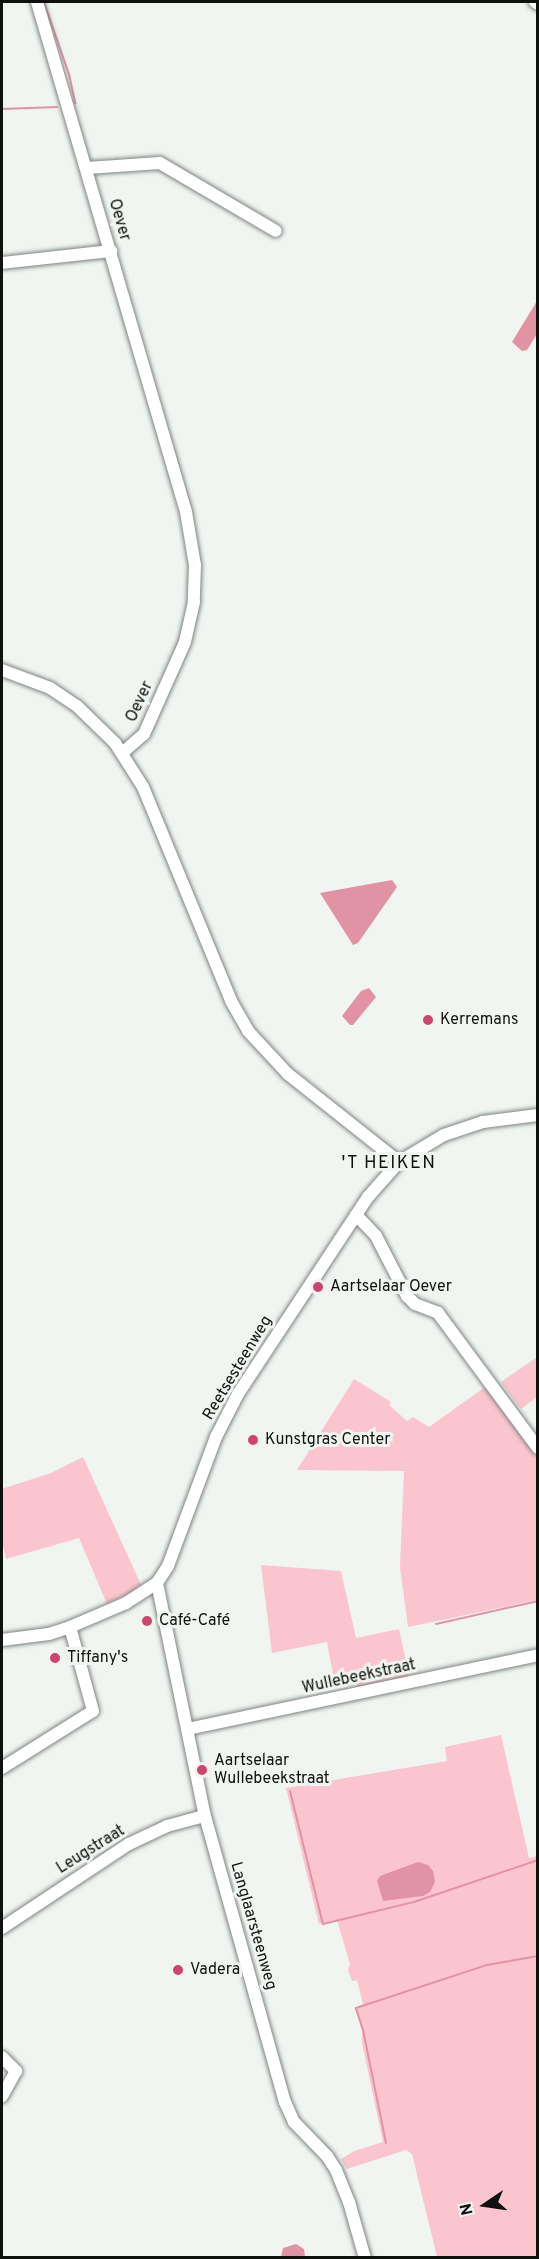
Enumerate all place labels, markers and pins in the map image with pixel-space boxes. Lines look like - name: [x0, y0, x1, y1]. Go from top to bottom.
- place label: Kerremans: [440, 1010, 518, 1030]
- marker: Kerremans: [421, 1013, 435, 1027]
- place label: Aartselaar Oever: [330, 1277, 452, 1297]
- marker: Aartselaar Oever: [311, 1280, 325, 1294]
- place label: Kunstgras Center: [265, 1430, 390, 1450]
- marker: Kunstgras Center: [246, 1433, 260, 1447]
- place label: Café-Café: [159, 1611, 230, 1631]
- marker: Café-Café: [140, 1614, 154, 1628]
- place label: Tiffany's: [67, 1648, 128, 1668]
- marker: Tiffany's: [48, 1651, 62, 1665]
- place label: Aartselaar Wullebeekstraat: [214, 1751, 330, 1789]
- marker: Aartselaar Wullebeekstraat: [195, 1763, 209, 1777]
- place label: Vadera: [190, 1960, 240, 1980]
- marker: Vadera: [171, 1963, 185, 1977]

